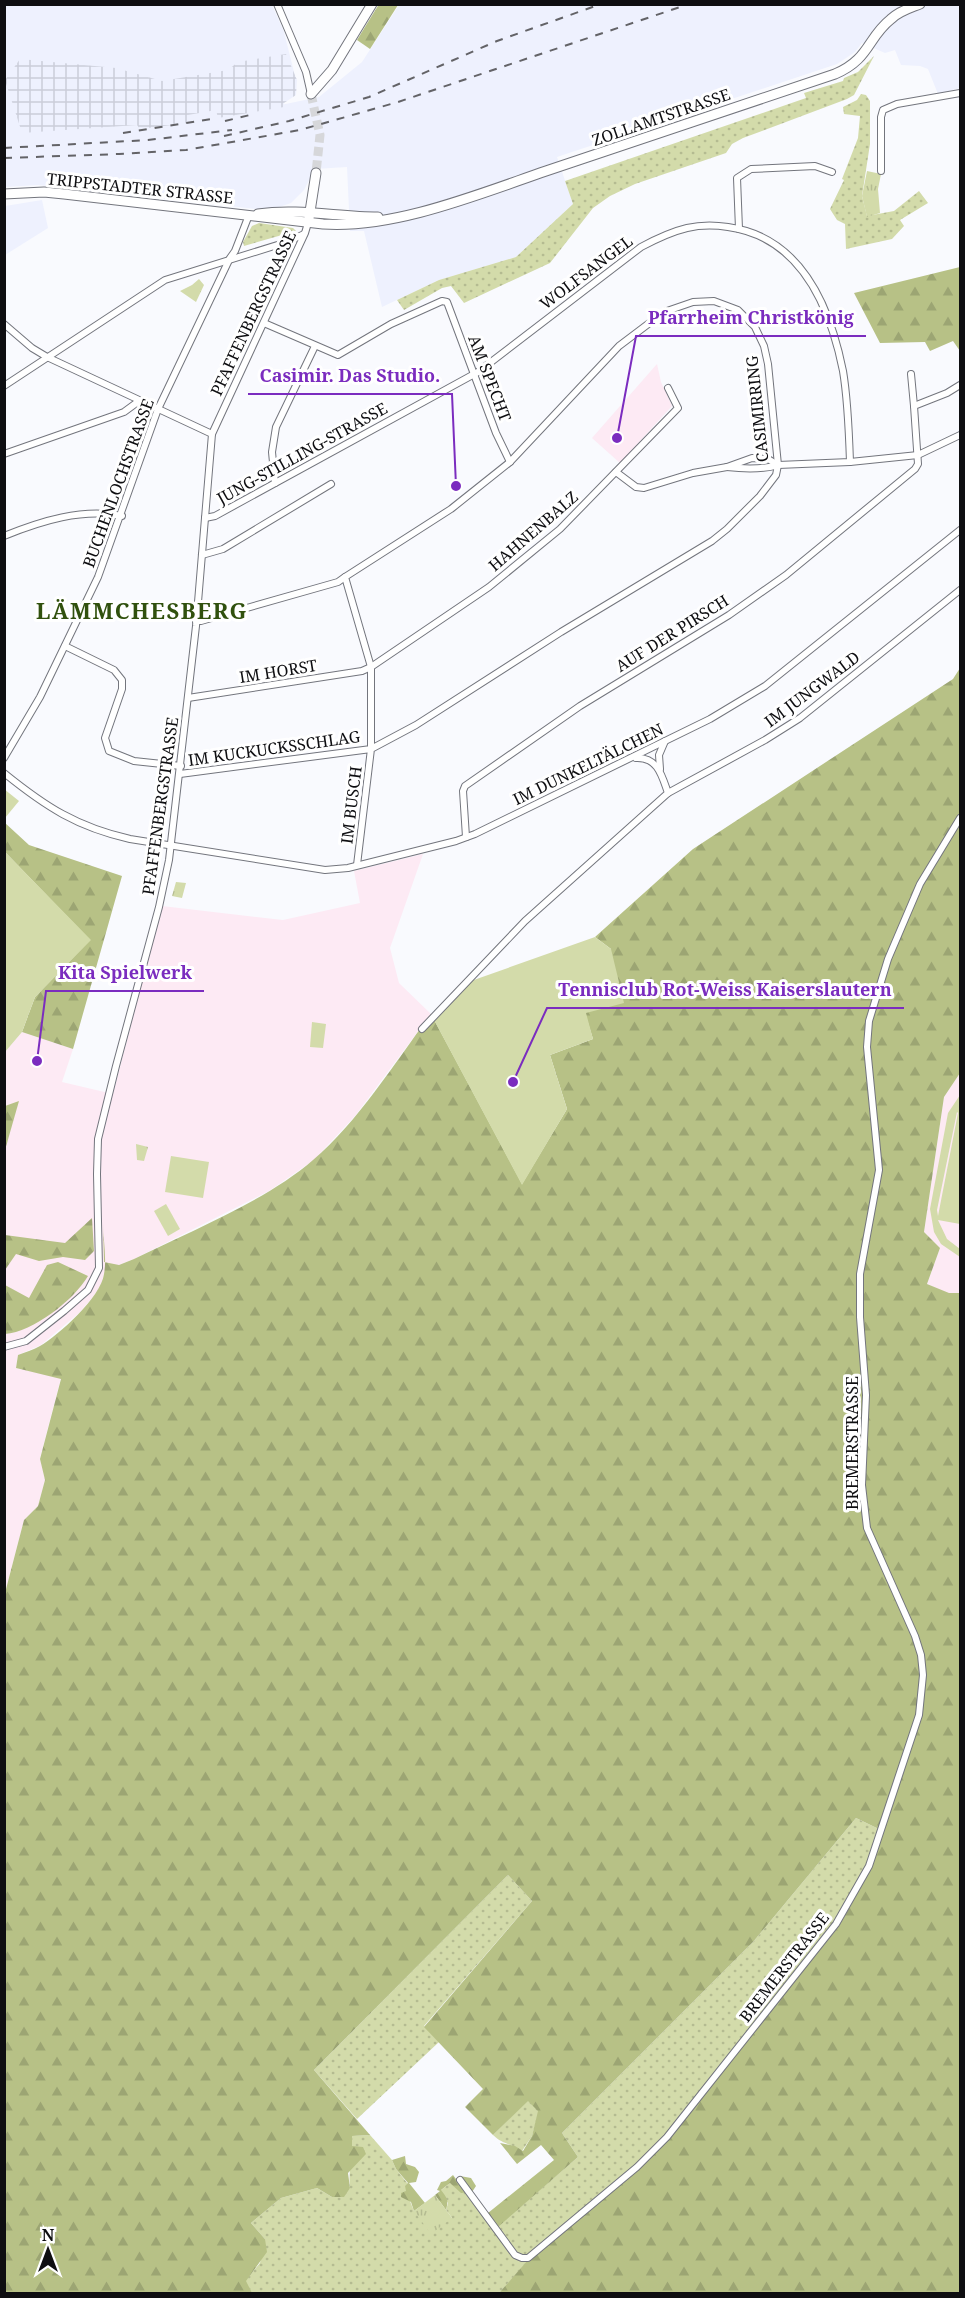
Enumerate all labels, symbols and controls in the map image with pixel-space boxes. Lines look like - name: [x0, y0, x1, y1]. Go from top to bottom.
- street label: ZOLLAMTSTRASSE: [589, 83, 733, 151]
- street label: TRIPPSTADTER STRASSE: [46, 167, 234, 209]
- street label: PFAFFENBERGSTRASSE: [205, 227, 301, 399]
- street label: WOLFSANGEL: [535, 230, 637, 314]
- callout: Pfarrheim Christkönig: [636, 300, 866, 336]
- text: Pfarrheim Christkönig: [648, 305, 855, 329]
- street label: AM SPECHT: [463, 332, 517, 425]
- street label: CASIMIRRING: [740, 354, 774, 463]
- callout: Casimir. Das Studio.: [248, 358, 452, 394]
- text: Casimir. Das Studio.: [260, 363, 440, 387]
- street label: BUCHENLOCHSTRASSE: [77, 395, 159, 571]
- street label: JUNG-STILLING-STRASSE: [212, 397, 391, 510]
- street label: HAHNENBALZ: [484, 486, 582, 576]
- street label: AUF DER PIRSCH: [611, 589, 733, 677]
- district label: LÄMMCHESBERG: [36, 595, 248, 625]
- street label: IM JUNGWALD: [760, 646, 864, 732]
- street label: IM HORST: [238, 654, 319, 688]
- street label: PFAFFENBERGSTRASSE: [137, 715, 183, 897]
- street label: IM DUNKELTÄLCHEN: [509, 718, 667, 810]
- street label: IM KUCKUCKSSCHLAG: [187, 725, 362, 771]
- street label: IM BUSCH: [335, 765, 367, 845]
- callout: Kita Spielwerk: [46, 955, 204, 991]
- text: Kita Spielwerk: [58, 960, 192, 984]
- callout: Tennisclub Rot-Weiss Kaiserslautern: [547, 972, 904, 1008]
- text: Tennisclub Rot-Weiss Kaiserslautern: [558, 977, 892, 1001]
- street label: BREMERSTRASSE: [841, 1376, 863, 1510]
- street label: BREMERSTRASSE: [734, 1908, 834, 2026]
- north arrow: [18, 2220, 78, 2280]
- text: N: [42, 2224, 55, 2246]

